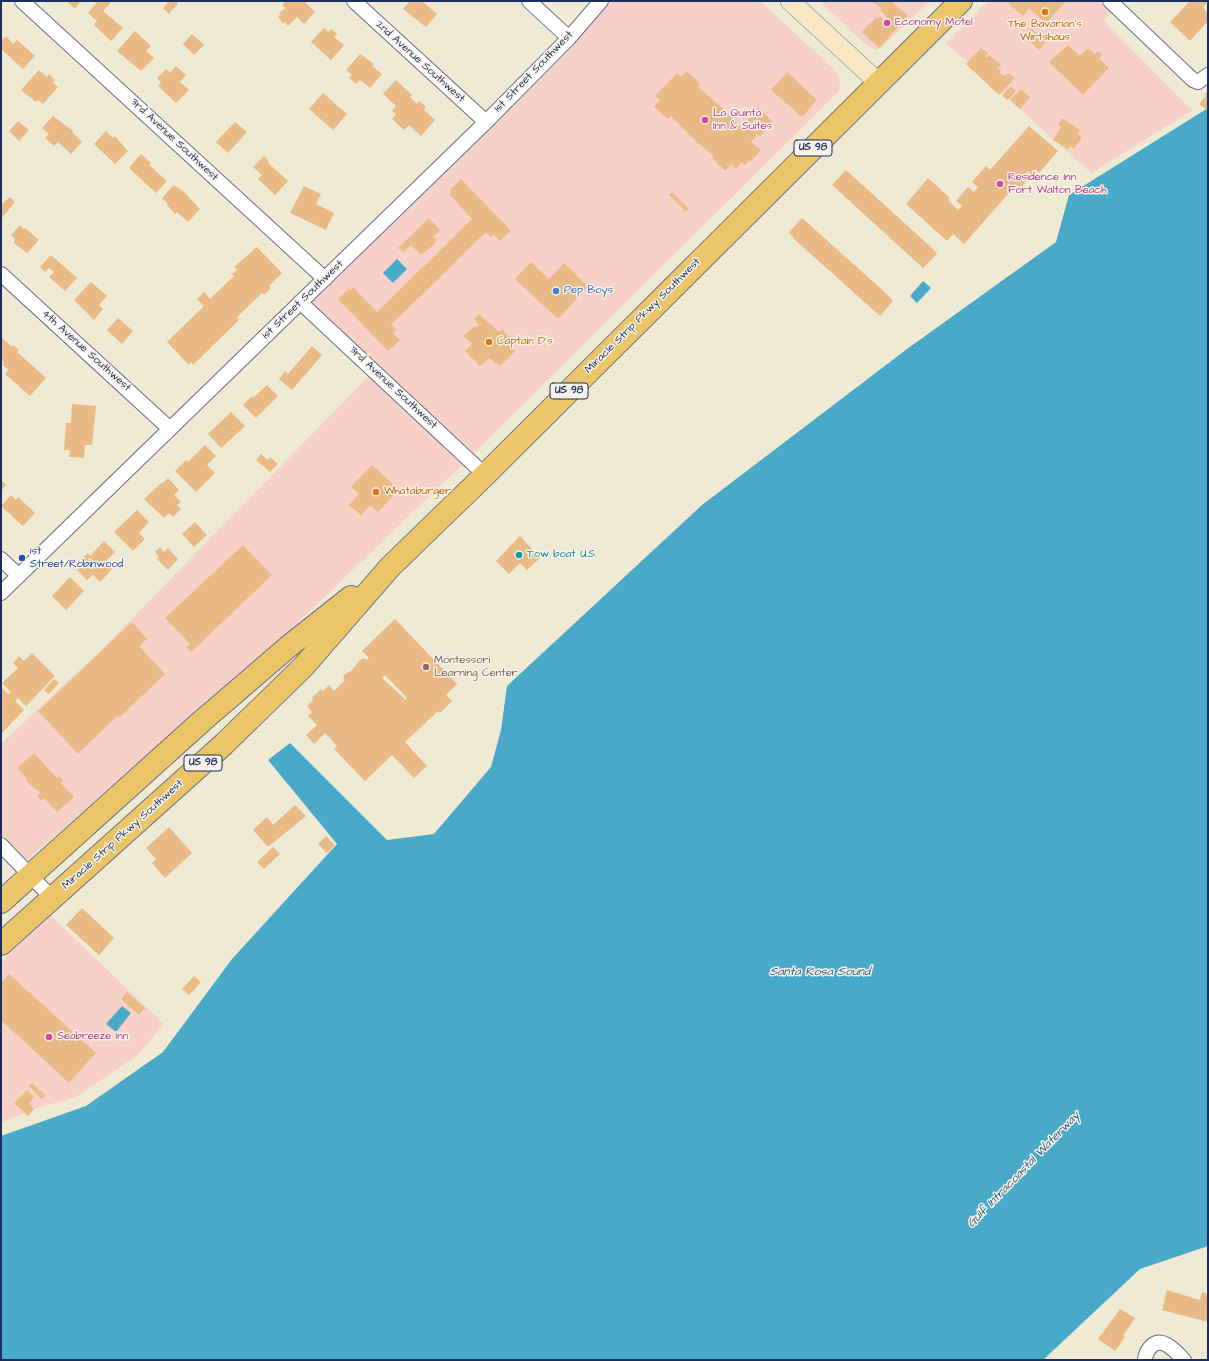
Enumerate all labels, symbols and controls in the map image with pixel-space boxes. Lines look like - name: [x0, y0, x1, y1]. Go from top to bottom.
- marker: The Bavarian's Wirtshaus: [1040, 7, 1050, 17]
- place label: Economy Motel: [895, 16, 973, 30]
- street label: 2nd Avenue Southwest: [373, 18, 467, 106]
- marker: Economy Motel: [882, 18, 892, 28]
- place label: The Bavarian's Wirtshaus: [1008, 18, 1082, 44]
- street label: 1st Street Southwest: [492, 29, 576, 115]
- street label: 3rd Avenue Southwest: [127, 96, 221, 184]
- place label: La Quinta Inn & Suites: [713, 107, 772, 133]
- marker: La Quinta Inn & Suites: [700, 115, 710, 125]
- road number: US 98: [794, 140, 832, 156]
- place label: Residence Inn Fort Walton Beach: [1008, 171, 1107, 197]
- marker: Residence Inn Fort Walton Beach: [995, 179, 1005, 189]
- street label: Miracle Strip Pkwy Southwest: [583, 256, 703, 376]
- street label: 1st Street Southwest: [260, 258, 346, 342]
- place label: Pep Boys: [564, 284, 613, 298]
- marker: Pep Boys: [551, 286, 561, 296]
- street label: 4th Avenue Southwest: [39, 307, 133, 395]
- place label: Captain D's: [497, 335, 553, 349]
- marker: Captain D's: [484, 337, 494, 347]
- street label: 3rd Avenue Southwest: [346, 344, 440, 432]
- road number: US 98: [550, 383, 588, 399]
- place label: Whataburger: [384, 485, 451, 499]
- marker: Whataburger: [371, 487, 381, 497]
- place label: 1st Street/Robinwood: [30, 545, 123, 571]
- place label: Tow boat U.S.: [527, 548, 596, 562]
- marker: Tow boat U.S.: [514, 550, 524, 560]
- marker: 1st Street/Robinwood: [17, 553, 27, 563]
- place label: Montessori Learning Center: [434, 654, 518, 680]
- marker: Montessori Learning Center: [421, 662, 431, 672]
- road number: US 98: [184, 755, 222, 771]
- street label: Miracle Strip Pkwy Southwest: [60, 777, 186, 893]
- water label: Santa Rosa Sound: [770, 965, 870, 979]
- place label: Seabreeze Inn: [57, 1030, 128, 1044]
- marker: Seabreeze Inn: [44, 1032, 54, 1042]
- water label: Gulf Intracoastal Waterway: [965, 1109, 1083, 1231]

